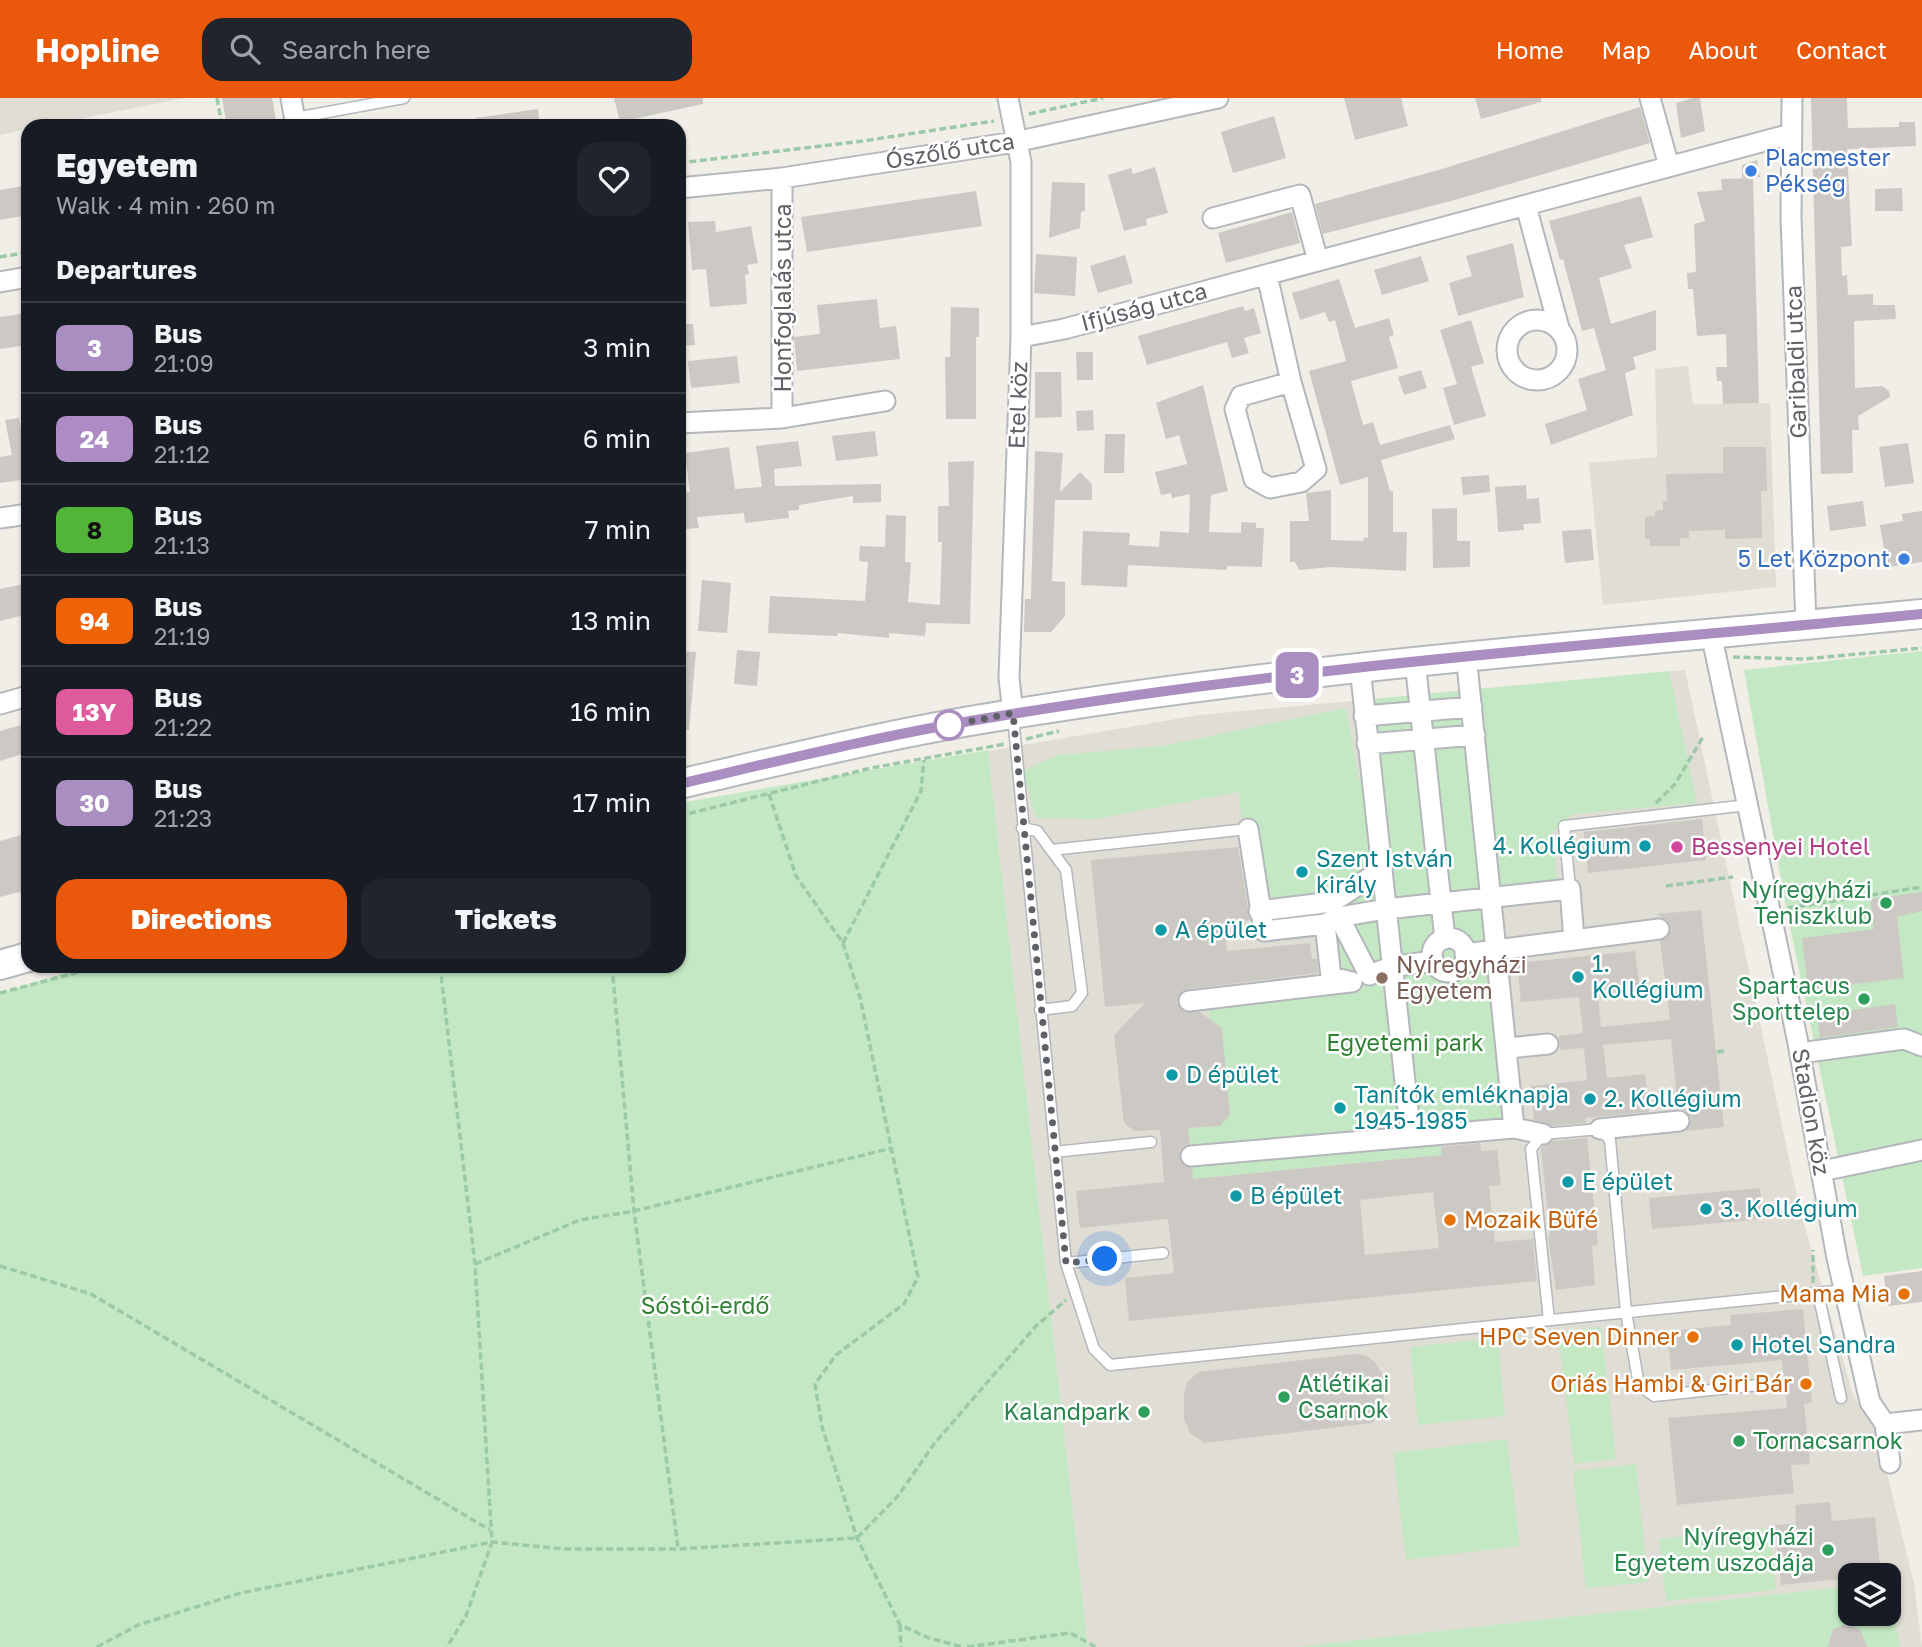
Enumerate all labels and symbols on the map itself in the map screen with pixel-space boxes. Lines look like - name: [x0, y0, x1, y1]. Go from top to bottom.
- street label: Ószőlő utca: [883, 126, 1016, 174]
- place label: Placmester Pékség: [1765, 143, 1890, 197]
- marker: Placmester Pékség: [1743, 163, 1759, 179]
- street label: Honfoglalás utca: [768, 204, 796, 392]
- street label: Ifjúság utca: [1078, 276, 1210, 336]
- street label: Garibaldi utca: [1778, 285, 1812, 439]
- street label: Etel köz: [1001, 361, 1033, 449]
- place label: 5 Let Központ: [1738, 544, 1890, 572]
- marker: 5 Let Központ: [1896, 551, 1912, 567]
- line badge: 3: [1274, 652, 1320, 698]
- unlabelled marker: [934, 710, 964, 740]
- place label: 4. Kollégium: [1493, 831, 1631, 859]
- place label: Bessenyei Hotel: [1691, 832, 1870, 860]
- marker: 4. Kollégium: [1637, 838, 1653, 854]
- marker: Bessenyei Hotel: [1669, 839, 1685, 855]
- place label: Szent István király: [1316, 844, 1453, 898]
- marker: Szent István király: [1294, 864, 1310, 880]
- place label: Nyíregyházi Teniszklub: [1741, 875, 1872, 929]
- marker: Nyíregyházi Teniszklub: [1878, 895, 1894, 911]
- place label: A épület: [1175, 915, 1267, 943]
- marker: A épület: [1153, 922, 1169, 938]
- place label: 1. Kollégium: [1592, 949, 1704, 1003]
- place label: Nyíregyházi Egyetem: [1396, 950, 1527, 1004]
- marker: 1. Kollégium: [1570, 969, 1586, 985]
- marker: Nyíregyházi Egyetem: [1374, 970, 1390, 986]
- place label: Spartacus Sporttelep: [1732, 971, 1850, 1025]
- marker: Spartacus Sporttelep: [1856, 991, 1872, 1007]
- park label: Egyetemi park: [1326, 1028, 1484, 1056]
- street label: Stadion köz: [1787, 1046, 1837, 1178]
- place label: D épület: [1186, 1060, 1279, 1088]
- marker: D épület: [1164, 1067, 1180, 1083]
- place label: Tanítók emléknapja 1945-1985: [1354, 1080, 1569, 1134]
- place label: 2. Kollégium: [1604, 1084, 1742, 1112]
- marker: 2. Kollégium: [1582, 1091, 1598, 1107]
- marker: Tanítók emléknapja 1945-1985: [1332, 1100, 1348, 1116]
- place label: E épület: [1582, 1167, 1673, 1195]
- marker: E épület: [1560, 1174, 1576, 1190]
- place label: B épület: [1250, 1181, 1342, 1209]
- marker: B épület: [1228, 1188, 1244, 1204]
- place label: 3. Kollégium: [1720, 1194, 1858, 1222]
- marker: 3. Kollégium: [1698, 1201, 1714, 1217]
- place label: Mozaik Büfé: [1464, 1205, 1598, 1233]
- marker: Mozaik Büfé: [1442, 1212, 1458, 1228]
- your location: [1087, 1241, 1122, 1276]
- place label: Mama Mia: [1779, 1279, 1890, 1307]
- marker: Mama Mia: [1896, 1286, 1912, 1302]
- park label: Sóstói-erdő: [641, 1291, 770, 1319]
- place label: HPC Seven Dinner: [1479, 1322, 1679, 1350]
- marker: HPC Seven Dinner: [1685, 1329, 1701, 1345]
- place label: Hotel Sandra: [1751, 1330, 1896, 1358]
- marker: Hotel Sandra: [1729, 1337, 1745, 1353]
- place label: Atlétikai Csarnok: [1298, 1369, 1389, 1423]
- place label: Oriás Hambi & Giri Bár: [1550, 1369, 1792, 1397]
- marker: Oriás Hambi & Giri Bár: [1798, 1376, 1814, 1392]
- marker: Atlétikai Csarnok: [1276, 1389, 1292, 1405]
- place label: Kalandpark: [1004, 1397, 1130, 1425]
- marker: Kalandpark: [1136, 1404, 1152, 1420]
- place label: Tornacsarnok: [1753, 1426, 1903, 1454]
- marker: Tornacsarnok: [1731, 1433, 1747, 1449]
- place label: Nyíregyházi Egyetem uszodája: [1614, 1522, 1814, 1576]
- marker: Nyíregyházi Egyetem uszodája: [1820, 1542, 1836, 1558]

